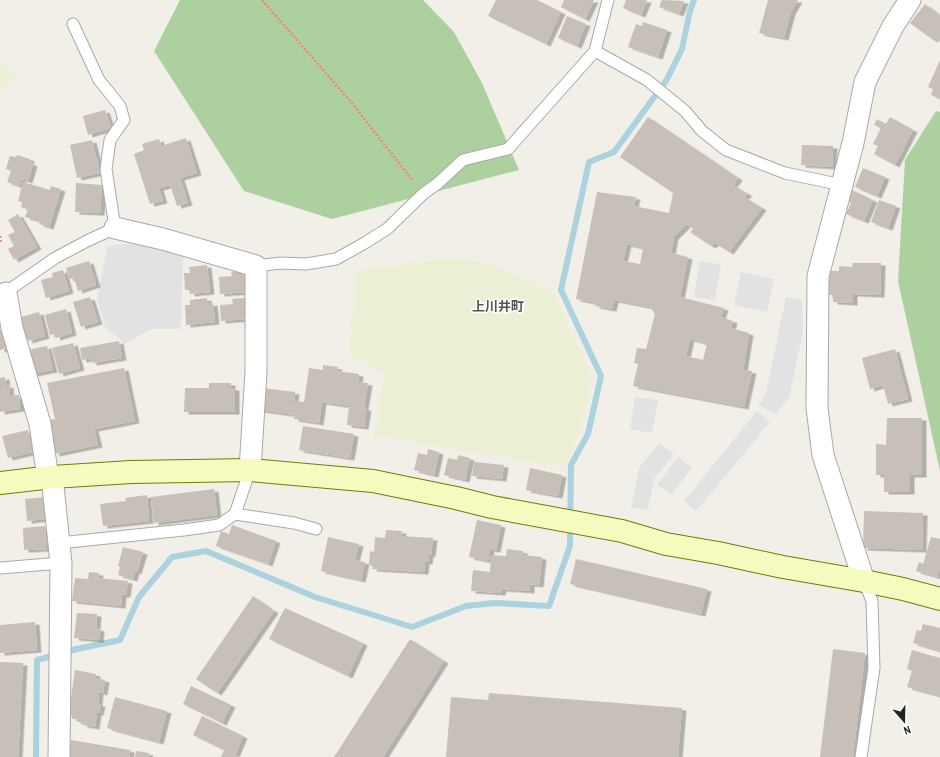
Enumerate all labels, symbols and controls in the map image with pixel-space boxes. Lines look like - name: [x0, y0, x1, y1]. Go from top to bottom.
- district label: 上川井町: [472, 298, 524, 315]
- north arrow: [884, 701, 924, 741]
- text: N: [902, 723, 913, 738]

